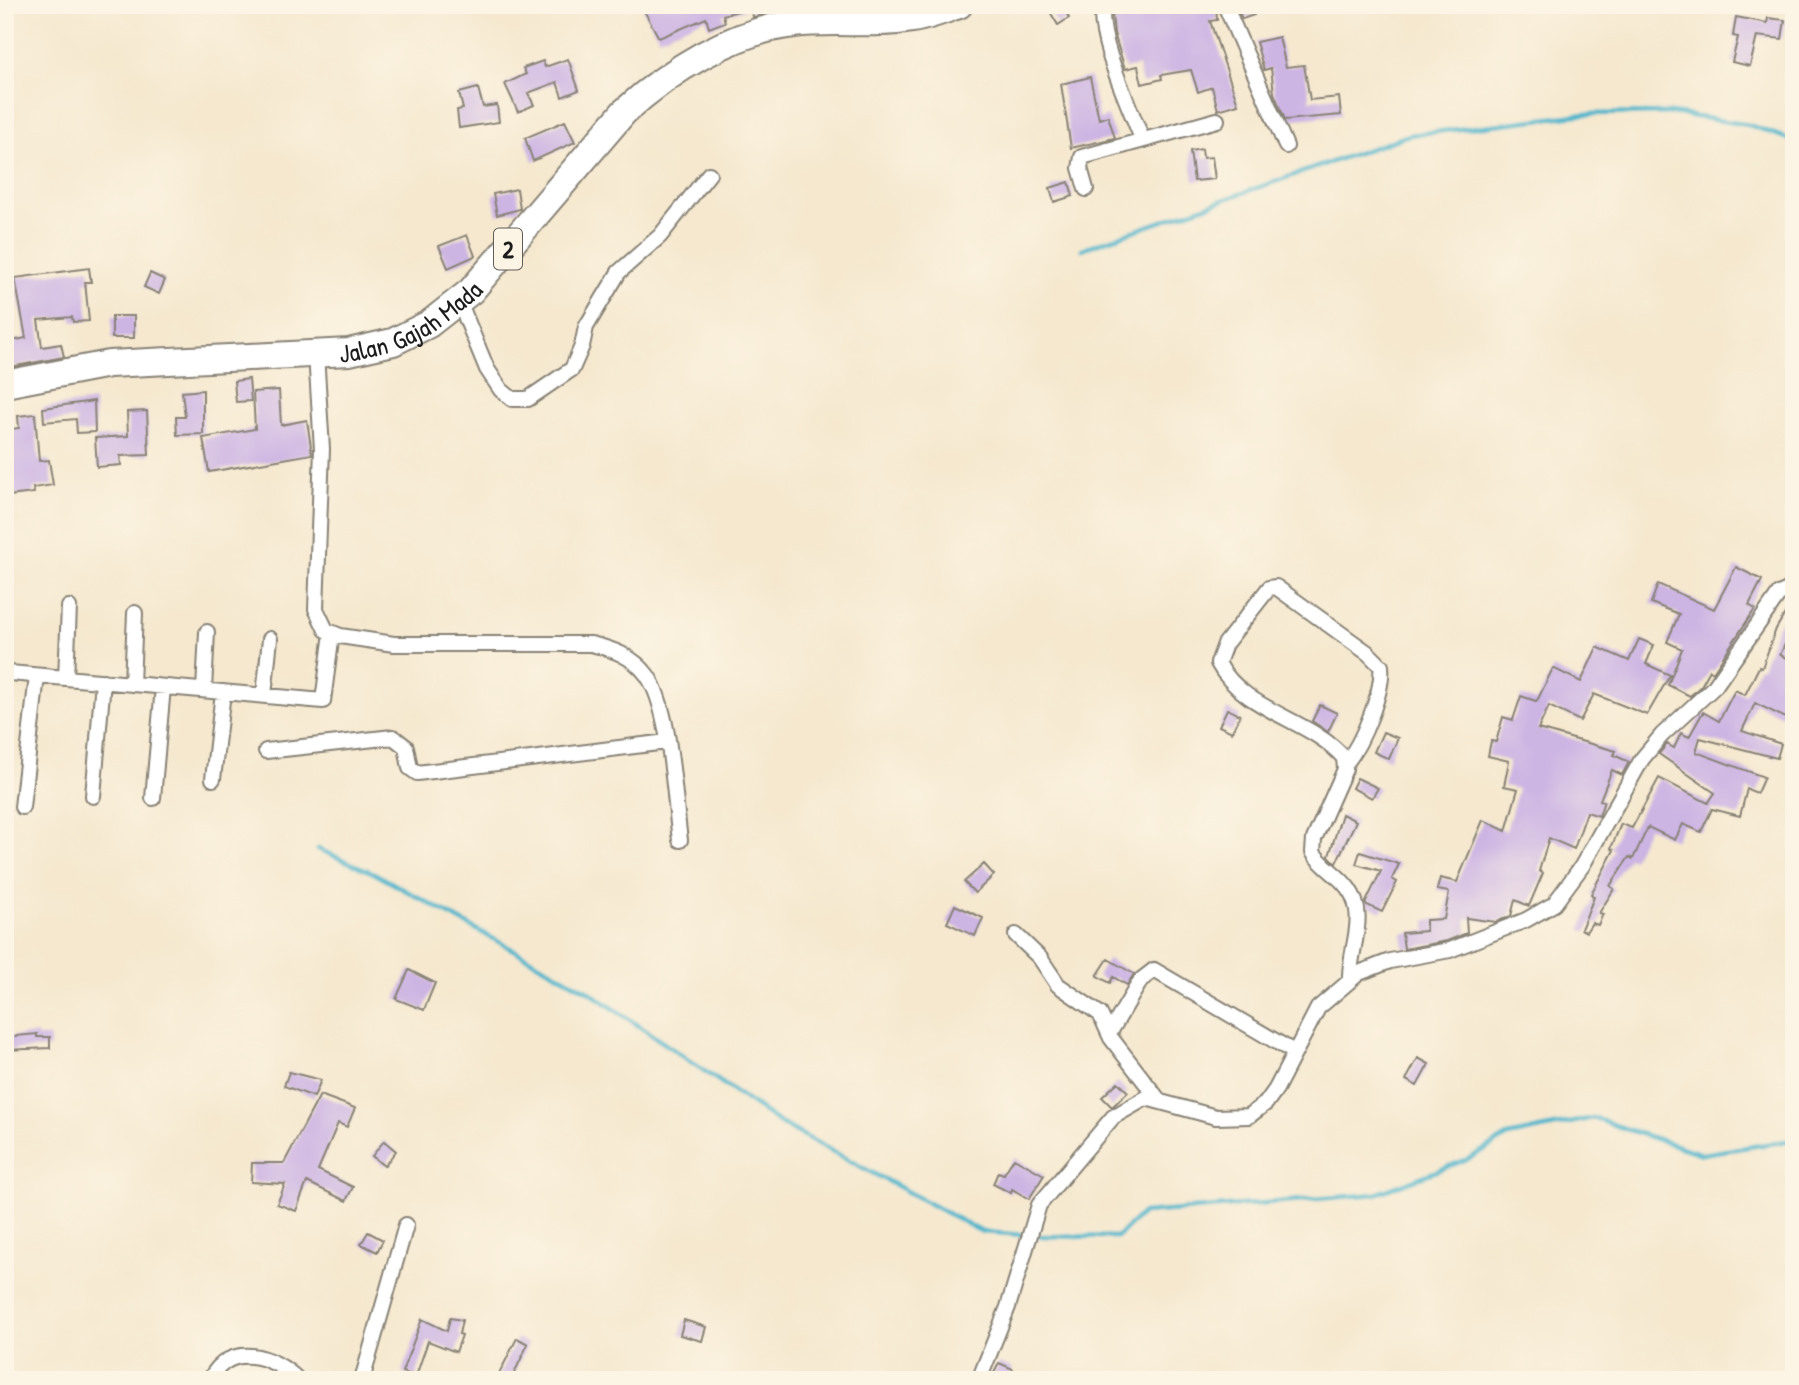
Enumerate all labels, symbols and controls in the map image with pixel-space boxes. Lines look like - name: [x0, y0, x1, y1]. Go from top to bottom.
- road number: 2: [494, 228, 522, 270]
- street label: Jalan Gajah Mada: [339, 273, 490, 370]

